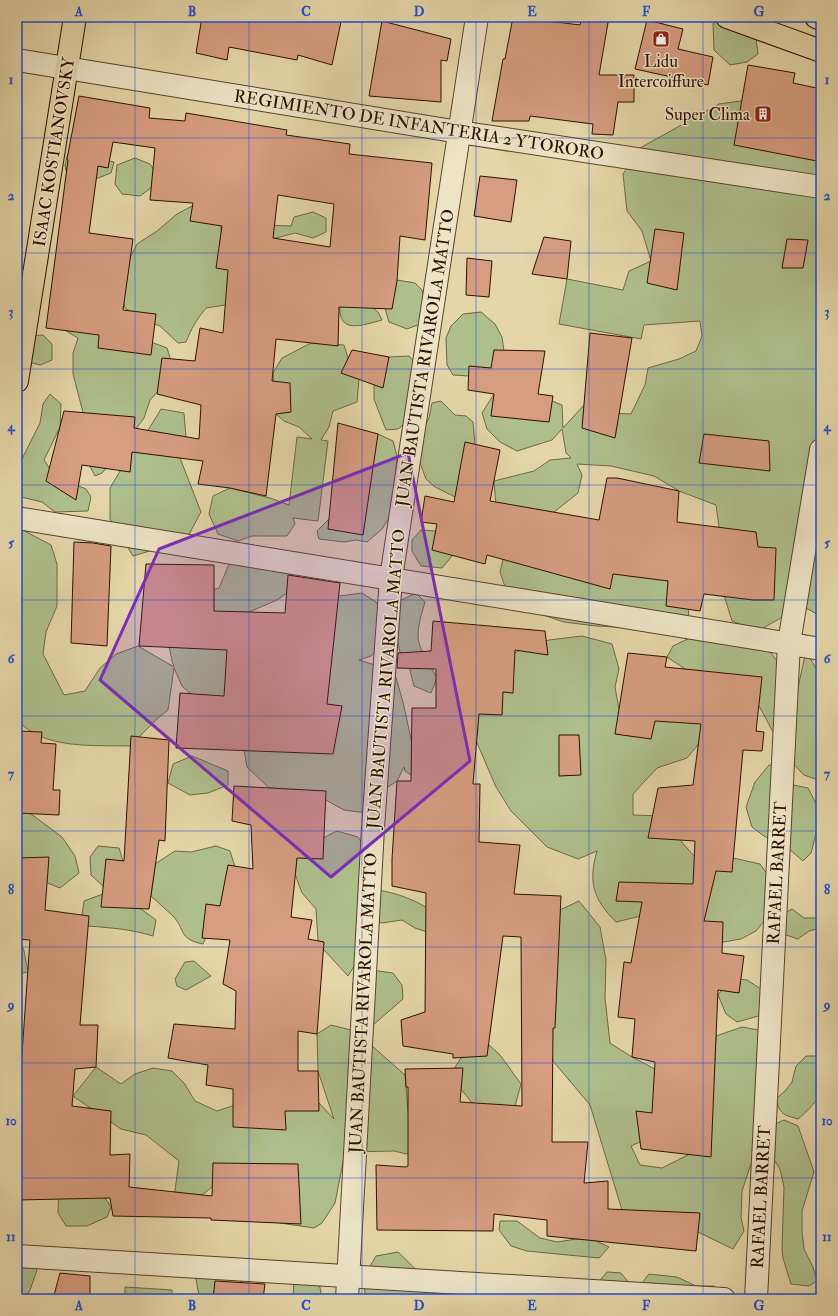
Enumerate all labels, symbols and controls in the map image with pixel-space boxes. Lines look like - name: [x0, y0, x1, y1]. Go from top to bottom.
- text: A: [74, 4, 84, 20]
- text: B: [188, 4, 196, 20]
- text: C: [301, 4, 311, 20]
- text: D: [414, 4, 425, 20]
- text: E: [527, 4, 537, 20]
- text: F: [642, 4, 651, 20]
- text: G: [754, 4, 765, 20]
- shop icon: Lidu Intercoiffure: [651, 29, 671, 49]
- place label: Lidu Intercoiffure: [618, 51, 704, 92]
- street label: ISAAC KOSTIANOVSKY: [29, 55, 79, 248]
- text: 1: [9, 72, 14, 88]
- text: 1: [825, 72, 830, 88]
- street label: REGIMIENTO DE INFANTERIA 2 YTORORO: [233, 85, 605, 165]
- place label: Super Clima: [665, 104, 751, 126]
- building icon: Super Clima: [753, 104, 773, 124]
- text: 2: [8, 188, 15, 204]
- text: 2: [824, 188, 831, 204]
- street label: JUAN BAUTISTA RIVAROLA MATTO: [391, 208, 460, 509]
- text: 3: [9, 304, 14, 320]
- text: 3: [825, 304, 830, 320]
- text: 4: [6, 419, 15, 435]
- text: 4: [822, 419, 831, 435]
- street label: JUAN BAUTISTA RIVAROLA MATTO: [362, 528, 411, 831]
- text: 5: [8, 535, 14, 551]
- text: 5: [824, 535, 830, 551]
- text: 6: [8, 651, 16, 667]
- text: 6: [824, 651, 832, 667]
- text: 7: [8, 766, 15, 782]
- text: 7: [824, 766, 831, 782]
- street label: RAFAEL BARRET: [763, 801, 791, 945]
- street label: JUAN BAUTISTA RIVAROLA MATTO: [345, 852, 382, 1155]
- text: 8: [8, 882, 14, 898]
- text: 8: [824, 882, 830, 898]
- text: 9: [6, 997, 15, 1013]
- text: 9: [822, 997, 831, 1013]
- text: 10: [5, 1113, 17, 1129]
- text: 10: [821, 1113, 833, 1129]
- street label: RAFAEL BARRET: [747, 1125, 775, 1269]
- text: 11: [6, 1229, 16, 1245]
- text: 11: [822, 1229, 832, 1245]
- text: A: [74, 1298, 84, 1314]
- text: B: [188, 1298, 196, 1314]
- text: C: [301, 1298, 311, 1314]
- text: D: [414, 1298, 425, 1314]
- text: E: [527, 1298, 537, 1314]
- text: F: [642, 1298, 651, 1314]
- text: G: [754, 1298, 765, 1314]

